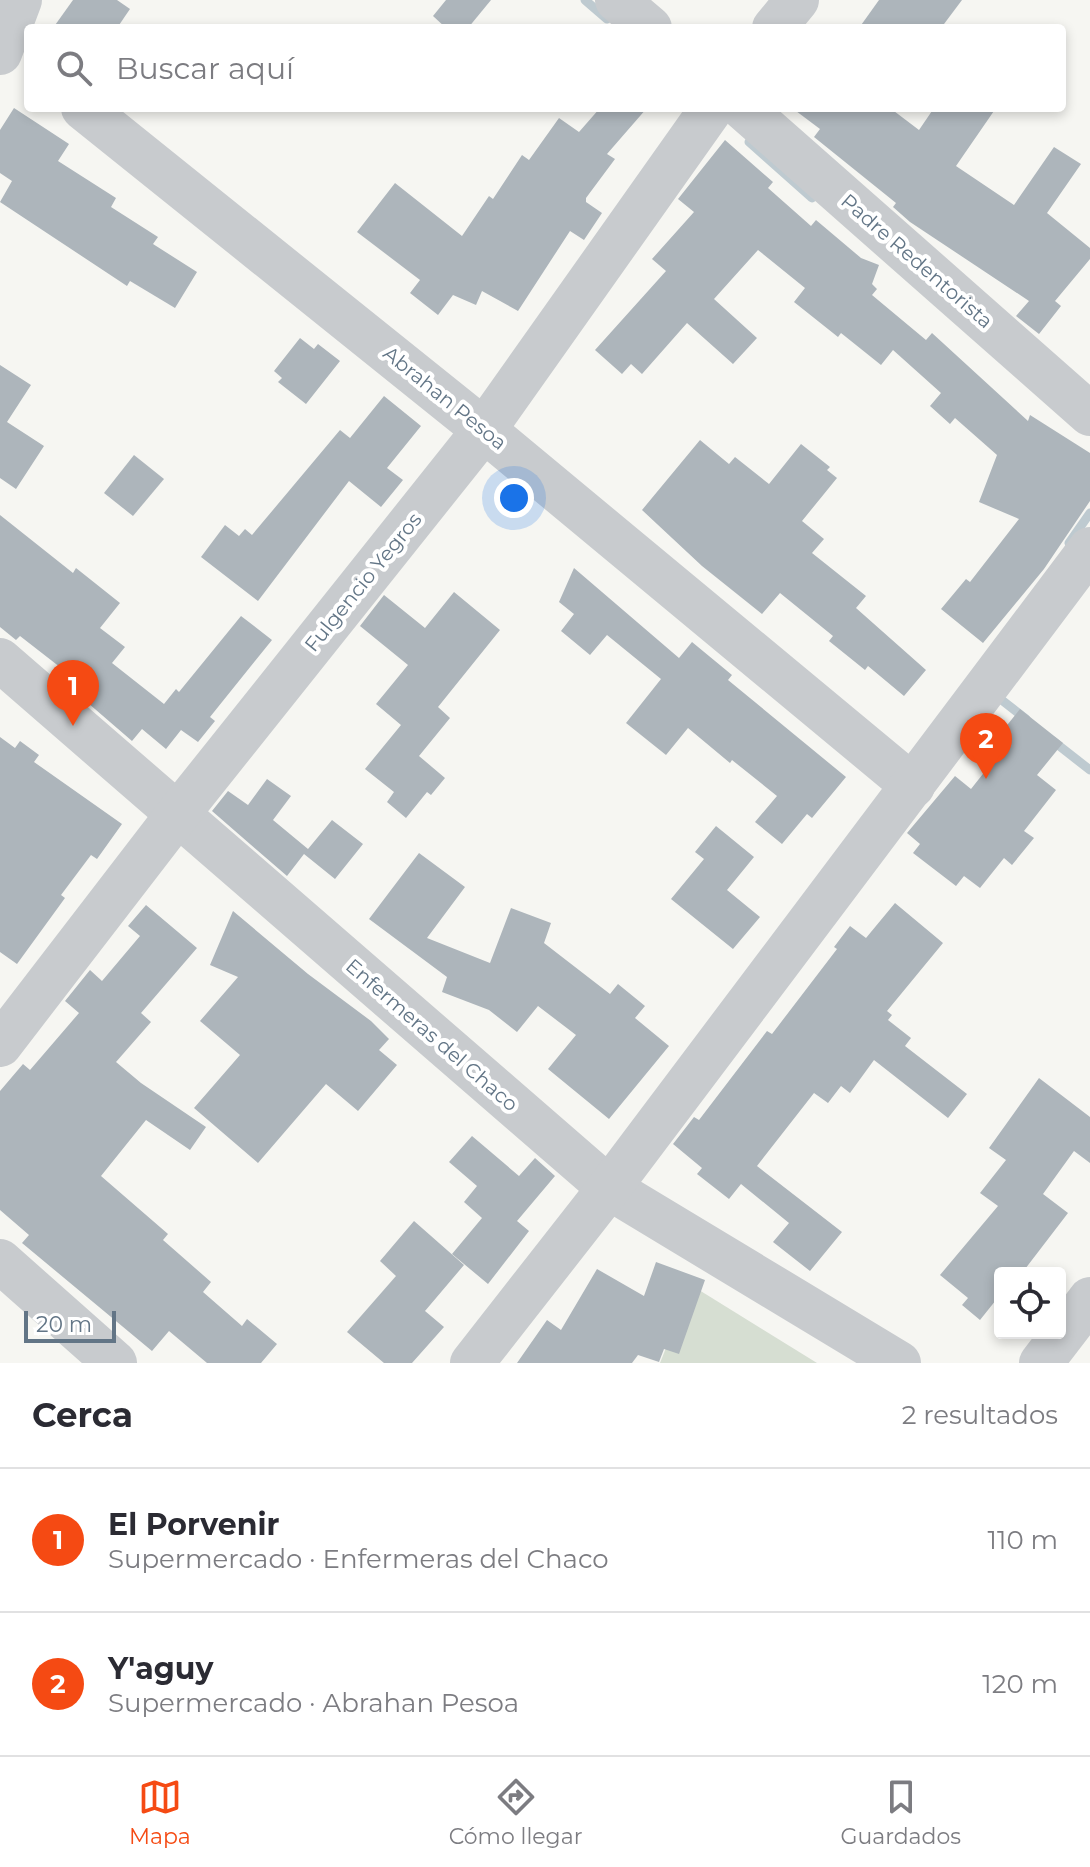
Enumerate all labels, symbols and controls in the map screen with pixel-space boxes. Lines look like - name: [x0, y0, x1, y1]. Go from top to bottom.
- search box: [24, 24, 1066, 112]
- icon: search: [52, 46, 96, 90]
- text: Buscar aquí: [116, 50, 294, 87]
- street label: Padre Redentorista: [836, 189, 998, 333]
- street label: Abrahan Pesoa: [379, 341, 511, 455]
- your location: [494, 478, 534, 518]
- street label: Fulgencio Yegros: [300, 507, 427, 656]
- pin: 1: [47, 660, 99, 726]
- pin: 2: [960, 713, 1012, 779]
- street label: Enfermeras del Chaco: [341, 954, 523, 1116]
- map controls: [994, 1267, 1066, 1339]
- button: locate: [994, 1267, 1066, 1339]
- scale bar: [24, 1307, 116, 1343]
- text: 20 m: [36, 1311, 92, 1338]
- text: Cerca: [32, 1394, 133, 1436]
- text: 2 resultados: [902, 1399, 1058, 1431]
- text: El Porvenir: [108, 1506, 279, 1543]
- text: 1: [53, 1524, 63, 1556]
- text: 110 m: [988, 1524, 1058, 1556]
- text: Supermercado · Enfermeras del Chaco: [108, 1543, 609, 1575]
- text: Y'aguy: [108, 1650, 213, 1687]
- text: 2: [50, 1668, 66, 1700]
- text: 120 m: [982, 1668, 1058, 1700]
- text: Supermercado · Abrahan Pesoa: [108, 1687, 519, 1719]
- tab: Mapa: [129, 1775, 191, 1850]
- tab: Cómo llegar: [449, 1775, 582, 1850]
- tab: Guardados: [840, 1775, 961, 1850]

